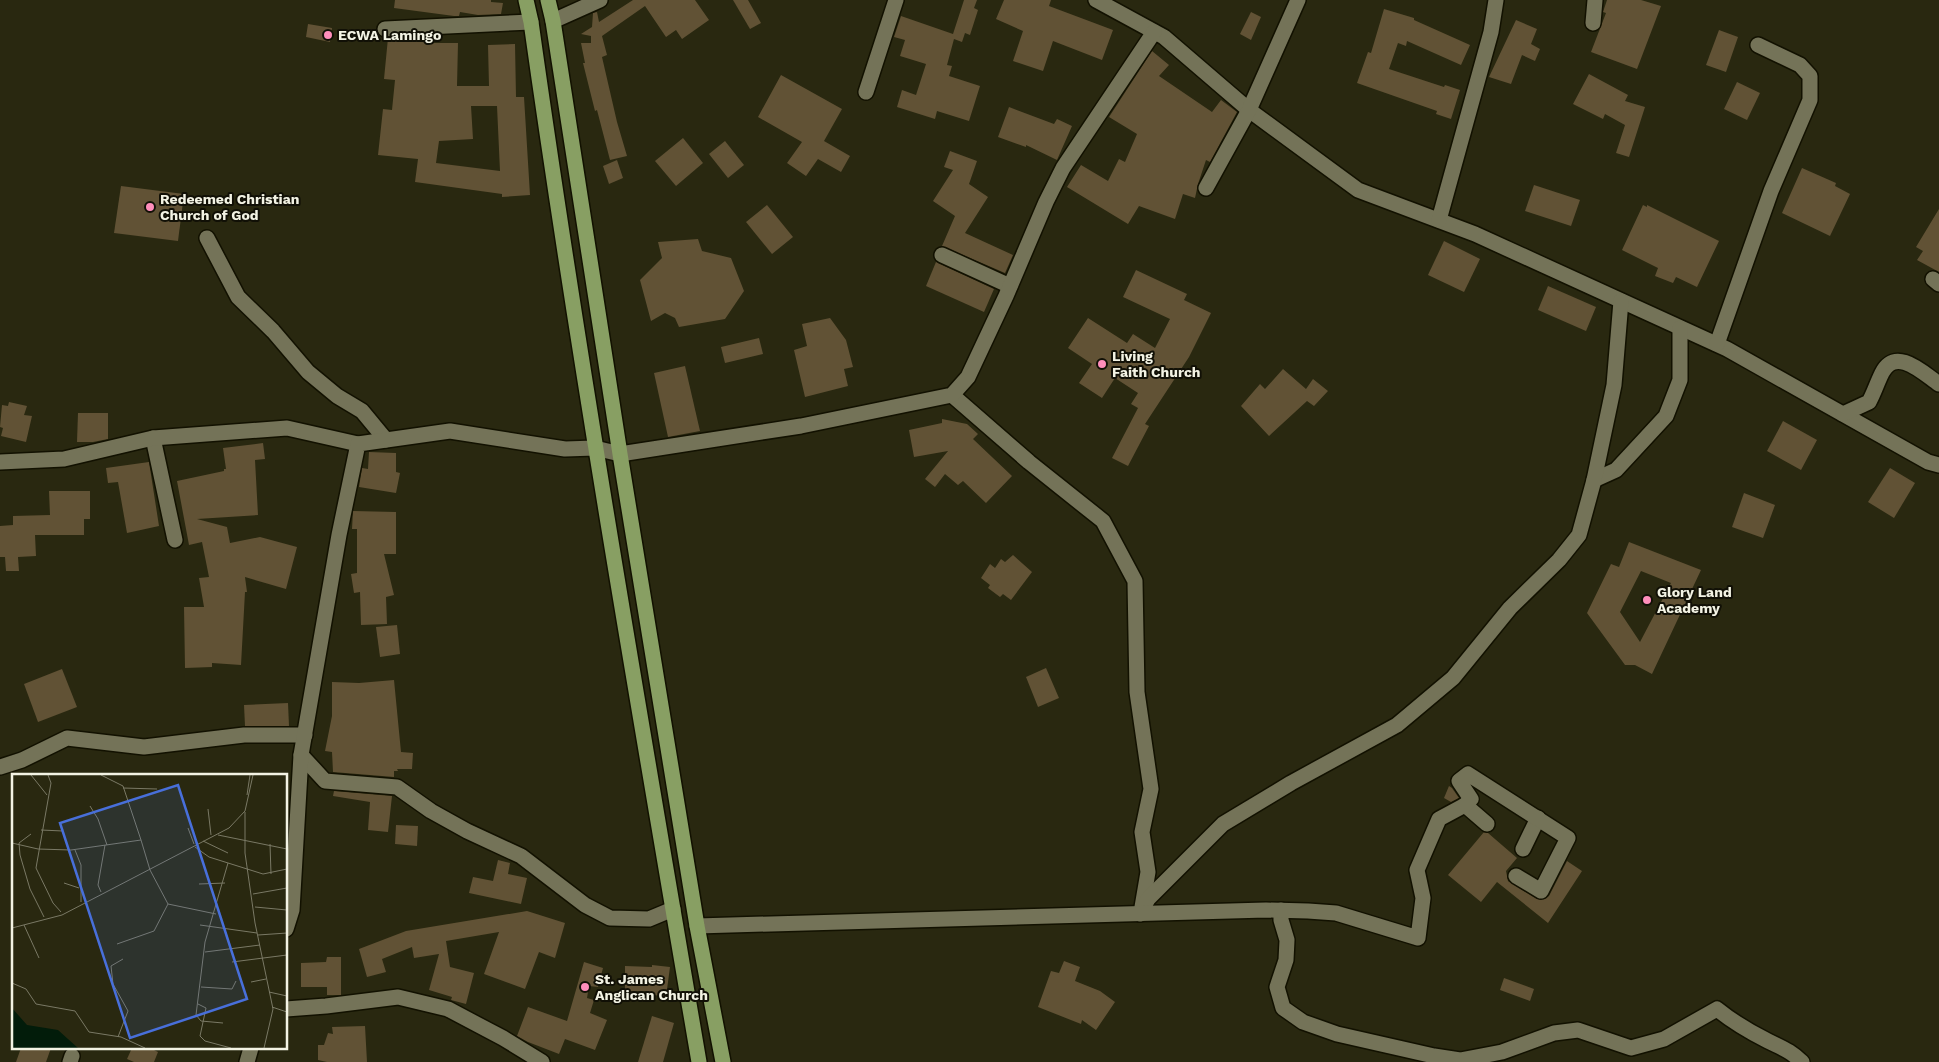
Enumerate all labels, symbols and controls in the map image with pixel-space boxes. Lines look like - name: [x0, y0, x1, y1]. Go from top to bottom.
- place label: ECWA Lamingo: [338, 27, 441, 43]
- marker: ECWA Lamingo: [322, 29, 334, 41]
- place label: Redeemed Christian Church of God: [160, 191, 299, 223]
- marker: Redeemed Christian Church of God: [144, 201, 156, 213]
- place label: Living Faith Church: [1112, 348, 1201, 380]
- marker: Living Faith Church: [1096, 358, 1108, 370]
- place label: Glory Land Academy: [1657, 584, 1732, 616]
- marker: Glory Land Academy: [1641, 594, 1653, 606]
- inset map: [12, 774, 288, 1050]
- place label: St. James Anglican Church: [595, 971, 708, 1003]
- marker: St. James Anglican Church: [579, 981, 591, 993]

